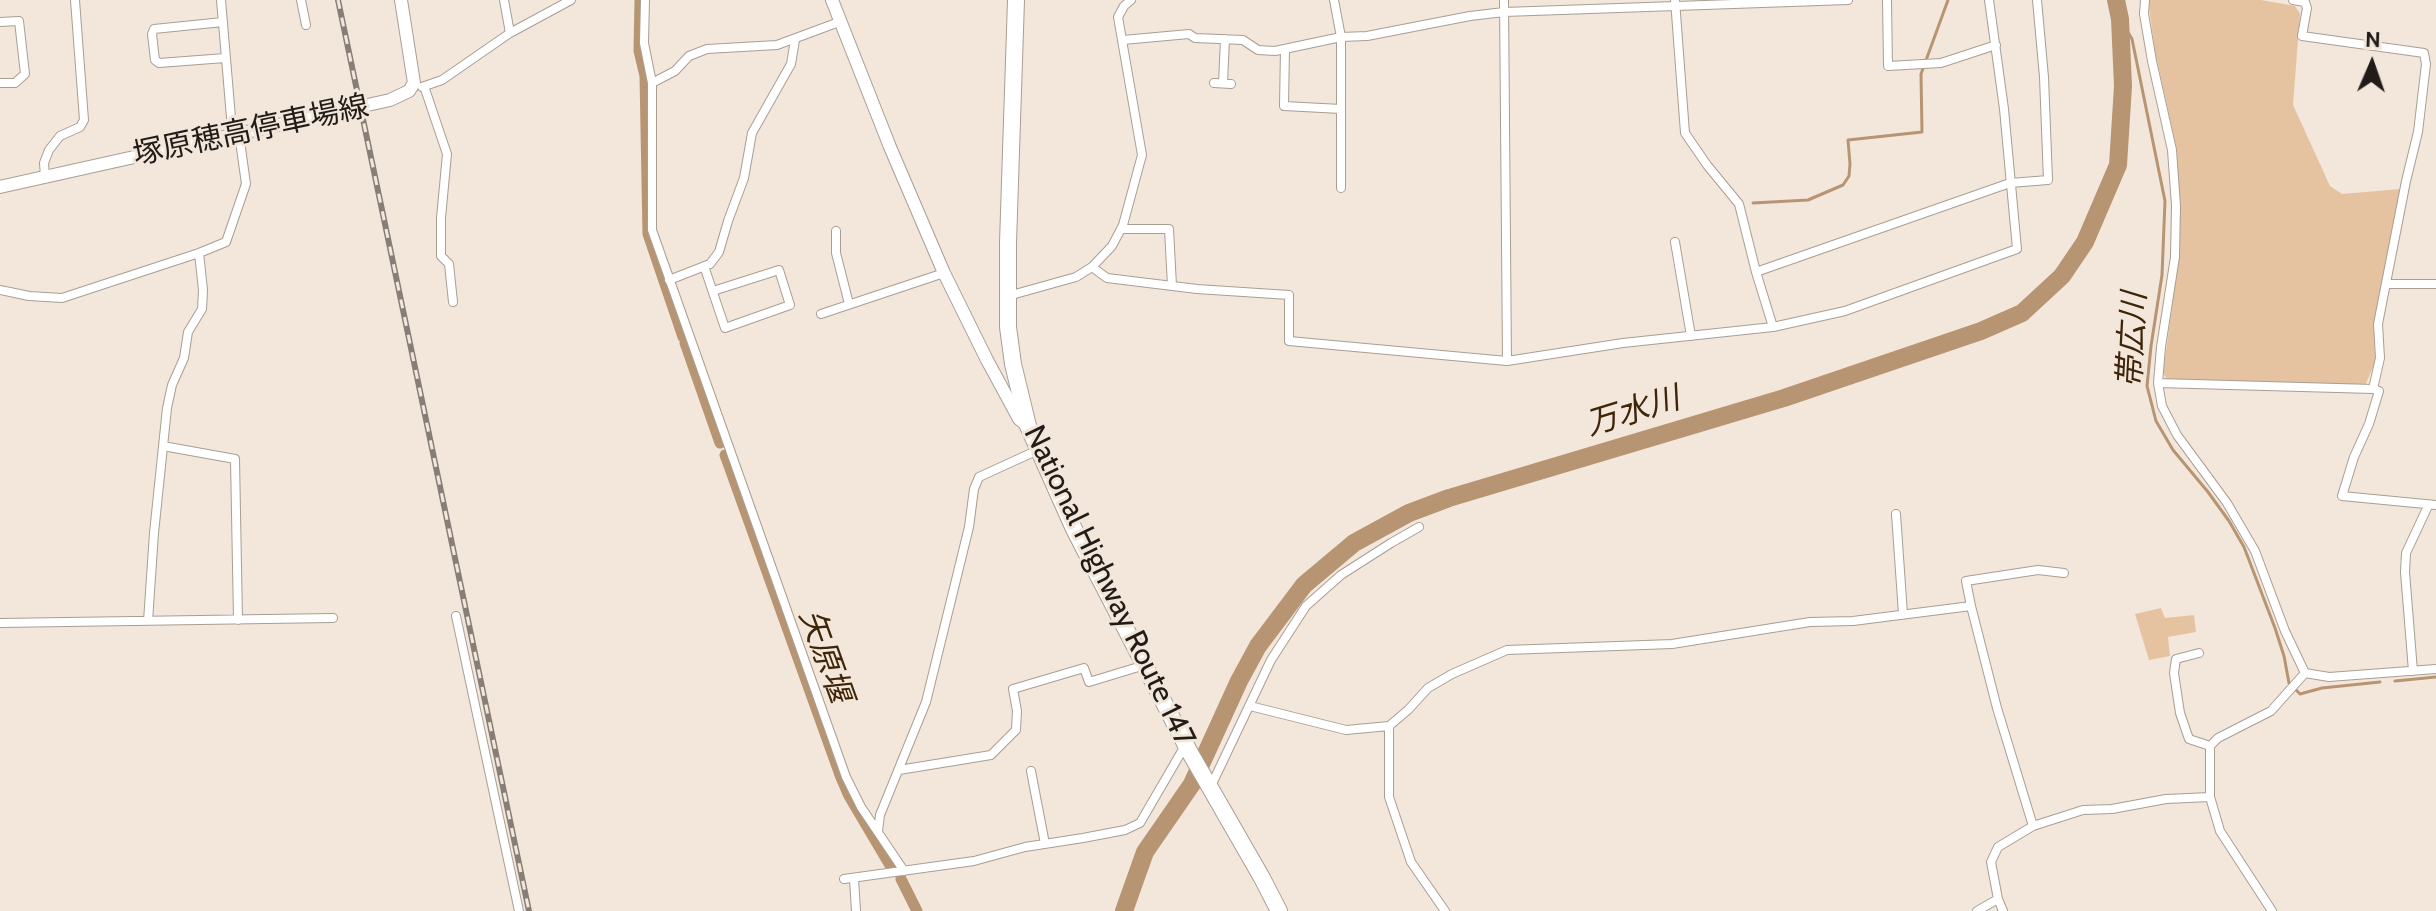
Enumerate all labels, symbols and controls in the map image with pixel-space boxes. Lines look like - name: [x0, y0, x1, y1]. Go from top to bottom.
- north arrow: [2332, 24, 2412, 104]
- text: N: [2365, 26, 2381, 53]
- street label: 塚原穂高停車場線: [130, 88, 372, 174]
- water label: 帯広川: [2111, 291, 2155, 389]
- water label: 万水川: [1581, 380, 1685, 444]
- street label: National Highway Route 147: [1016, 420, 1202, 752]
- water label: 矢原堰: [791, 604, 859, 708]

